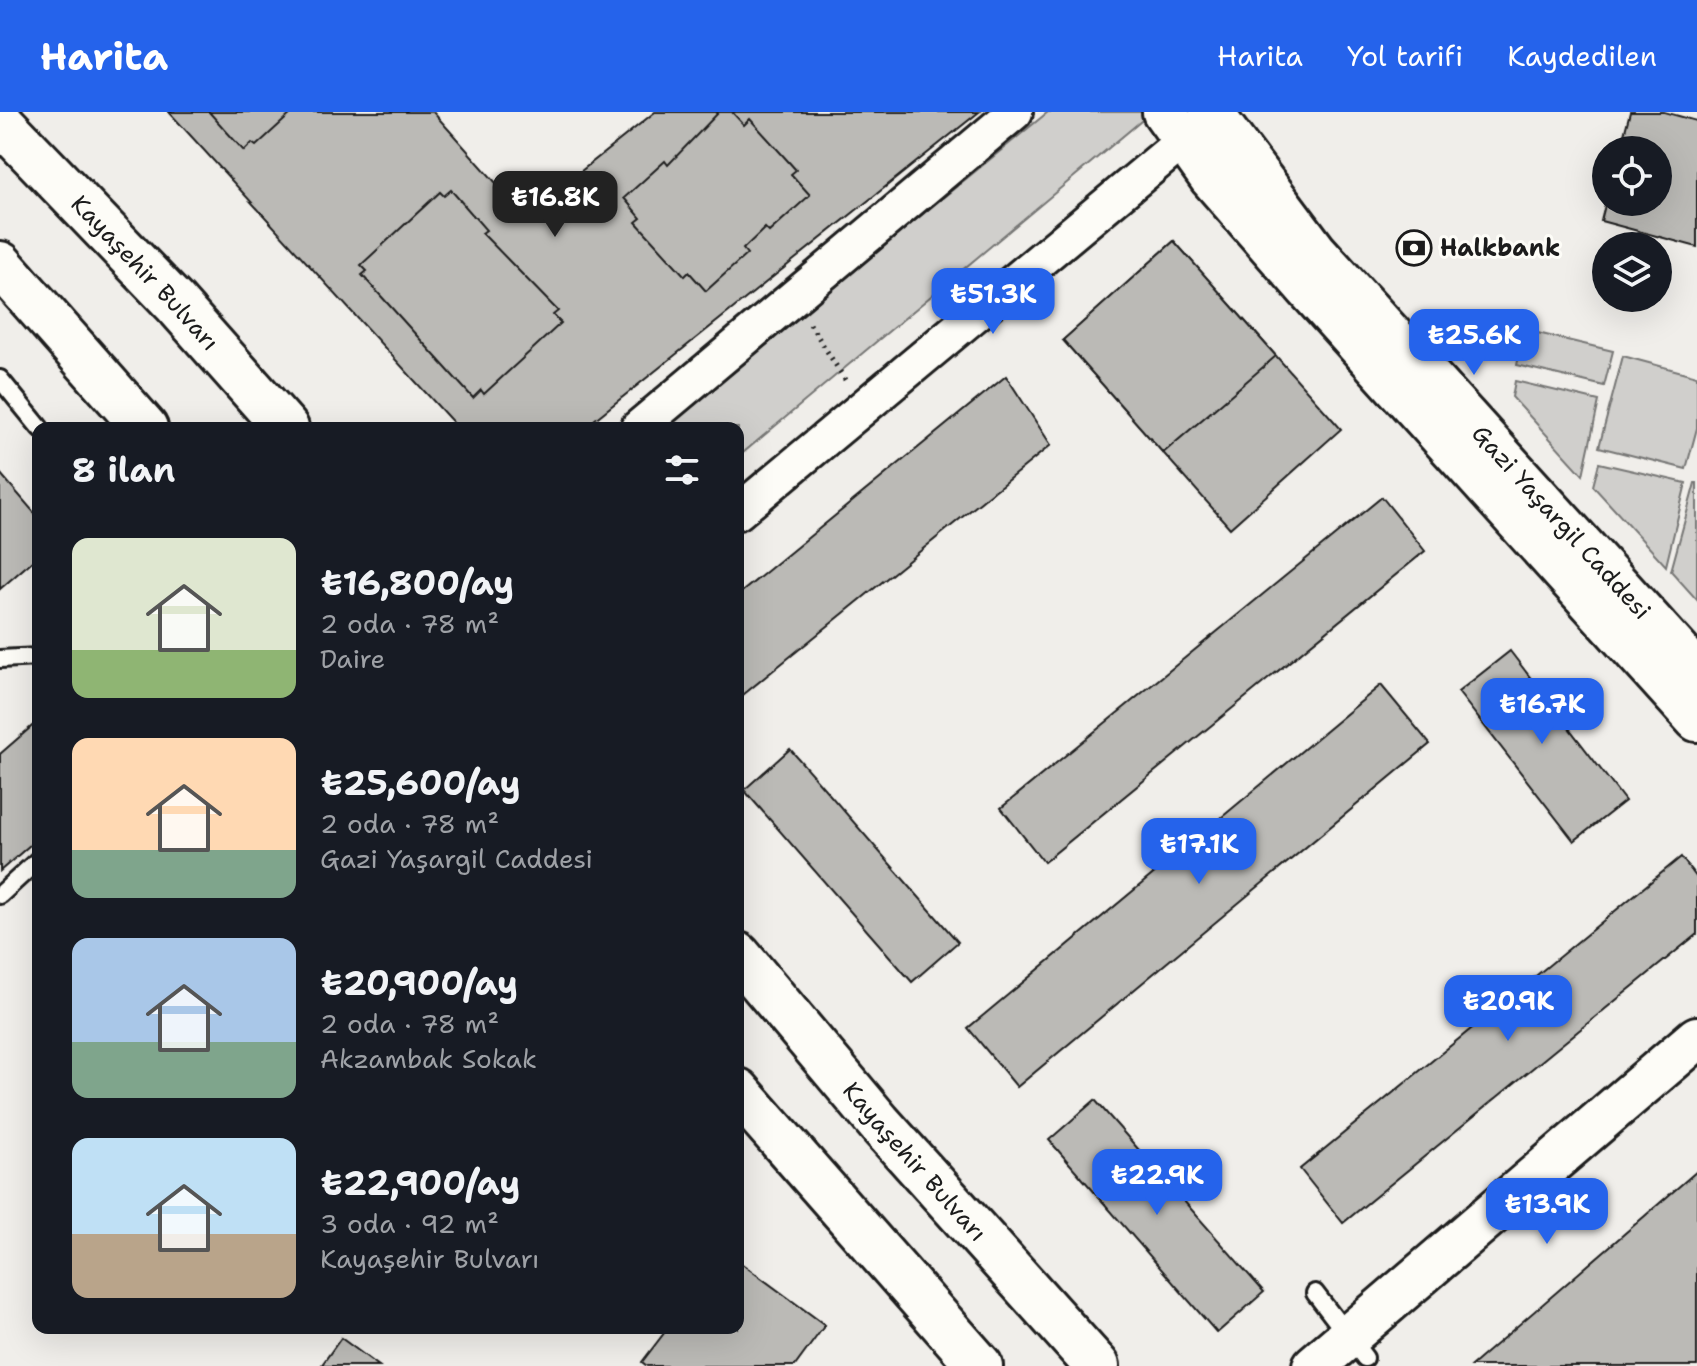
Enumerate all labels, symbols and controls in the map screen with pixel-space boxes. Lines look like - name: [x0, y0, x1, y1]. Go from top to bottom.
- text: Harita: [40, 31, 168, 82]
- text: Harita: [1217, 37, 1303, 75]
- text: Yol tarifi: [1347, 37, 1463, 75]
- text: Kaydedilen: [1507, 37, 1657, 75]
- map controls: [1592, 136, 1672, 312]
- button: locate: [1592, 136, 1672, 216]
- pin: ₺16.8K: [490, 171, 620, 239]
- text: ₺16.8K: [511, 179, 600, 214]
- street label: Kayaşehir Bulvarı: [64, 188, 226, 358]
- bank icon: Halkbank: [1395, 229, 1433, 267]
- place label: Halkbank: [1440, 232, 1560, 264]
- button: layers: [1592, 232, 1672, 312]
- pin: ₺51.3K: [928, 268, 1058, 336]
- text: ₺51.3K: [950, 276, 1036, 311]
- pin: ₺25.6K: [1409, 309, 1539, 377]
- text: ₺25.6K: [1427, 317, 1521, 352]
- street label: Gazi Yaşargil Caddesi: [1465, 418, 1658, 626]
- text: 8 ilan: [72, 447, 175, 493]
- icon: filters: [660, 448, 704, 492]
- text: ₺16,800/ay: [320, 560, 514, 606]
- icon: home: [136, 570, 232, 666]
- text: 2 oda · 78 m²: [320, 606, 499, 641]
- text: Daire: [320, 641, 385, 676]
- pin: ₺16.7K: [1477, 678, 1607, 746]
- text: ₺16.7K: [1499, 686, 1585, 721]
- text: ₺25,600/ay: [320, 760, 520, 806]
- icon: home: [136, 770, 232, 866]
- text: 2 oda · 78 m²: [320, 806, 499, 841]
- pin: ₺17.1K: [1134, 818, 1264, 886]
- text: ₺17.1K: [1159, 826, 1239, 861]
- text: Gazi Yaşargil Caddesi: [320, 841, 593, 876]
- text: ₺20,900/ay: [320, 960, 518, 1006]
- icon: home: [136, 970, 232, 1066]
- pin: ₺20.9K: [1443, 975, 1573, 1043]
- text: ₺20.9K: [1462, 983, 1554, 1018]
- text: 2 oda · 78 m²: [320, 1006, 499, 1041]
- text: Akzambak Sokak: [320, 1041, 537, 1076]
- street label: Kayaşehir Bulvarı: [835, 1075, 994, 1248]
- pin: ₺22.9K: [1092, 1149, 1222, 1217]
- text: ₺22.9K: [1110, 1157, 1204, 1192]
- text: ₺22,900/ay: [320, 1160, 520, 1206]
- icon: home: [136, 1170, 232, 1266]
- pin: ₺13.9K: [1482, 1178, 1612, 1246]
- text: ₺13.9K: [1504, 1186, 1590, 1221]
- text: 3 oda · 92 m²: [320, 1206, 499, 1241]
- text: Kayaşehir Bulvarı: [320, 1241, 539, 1276]

